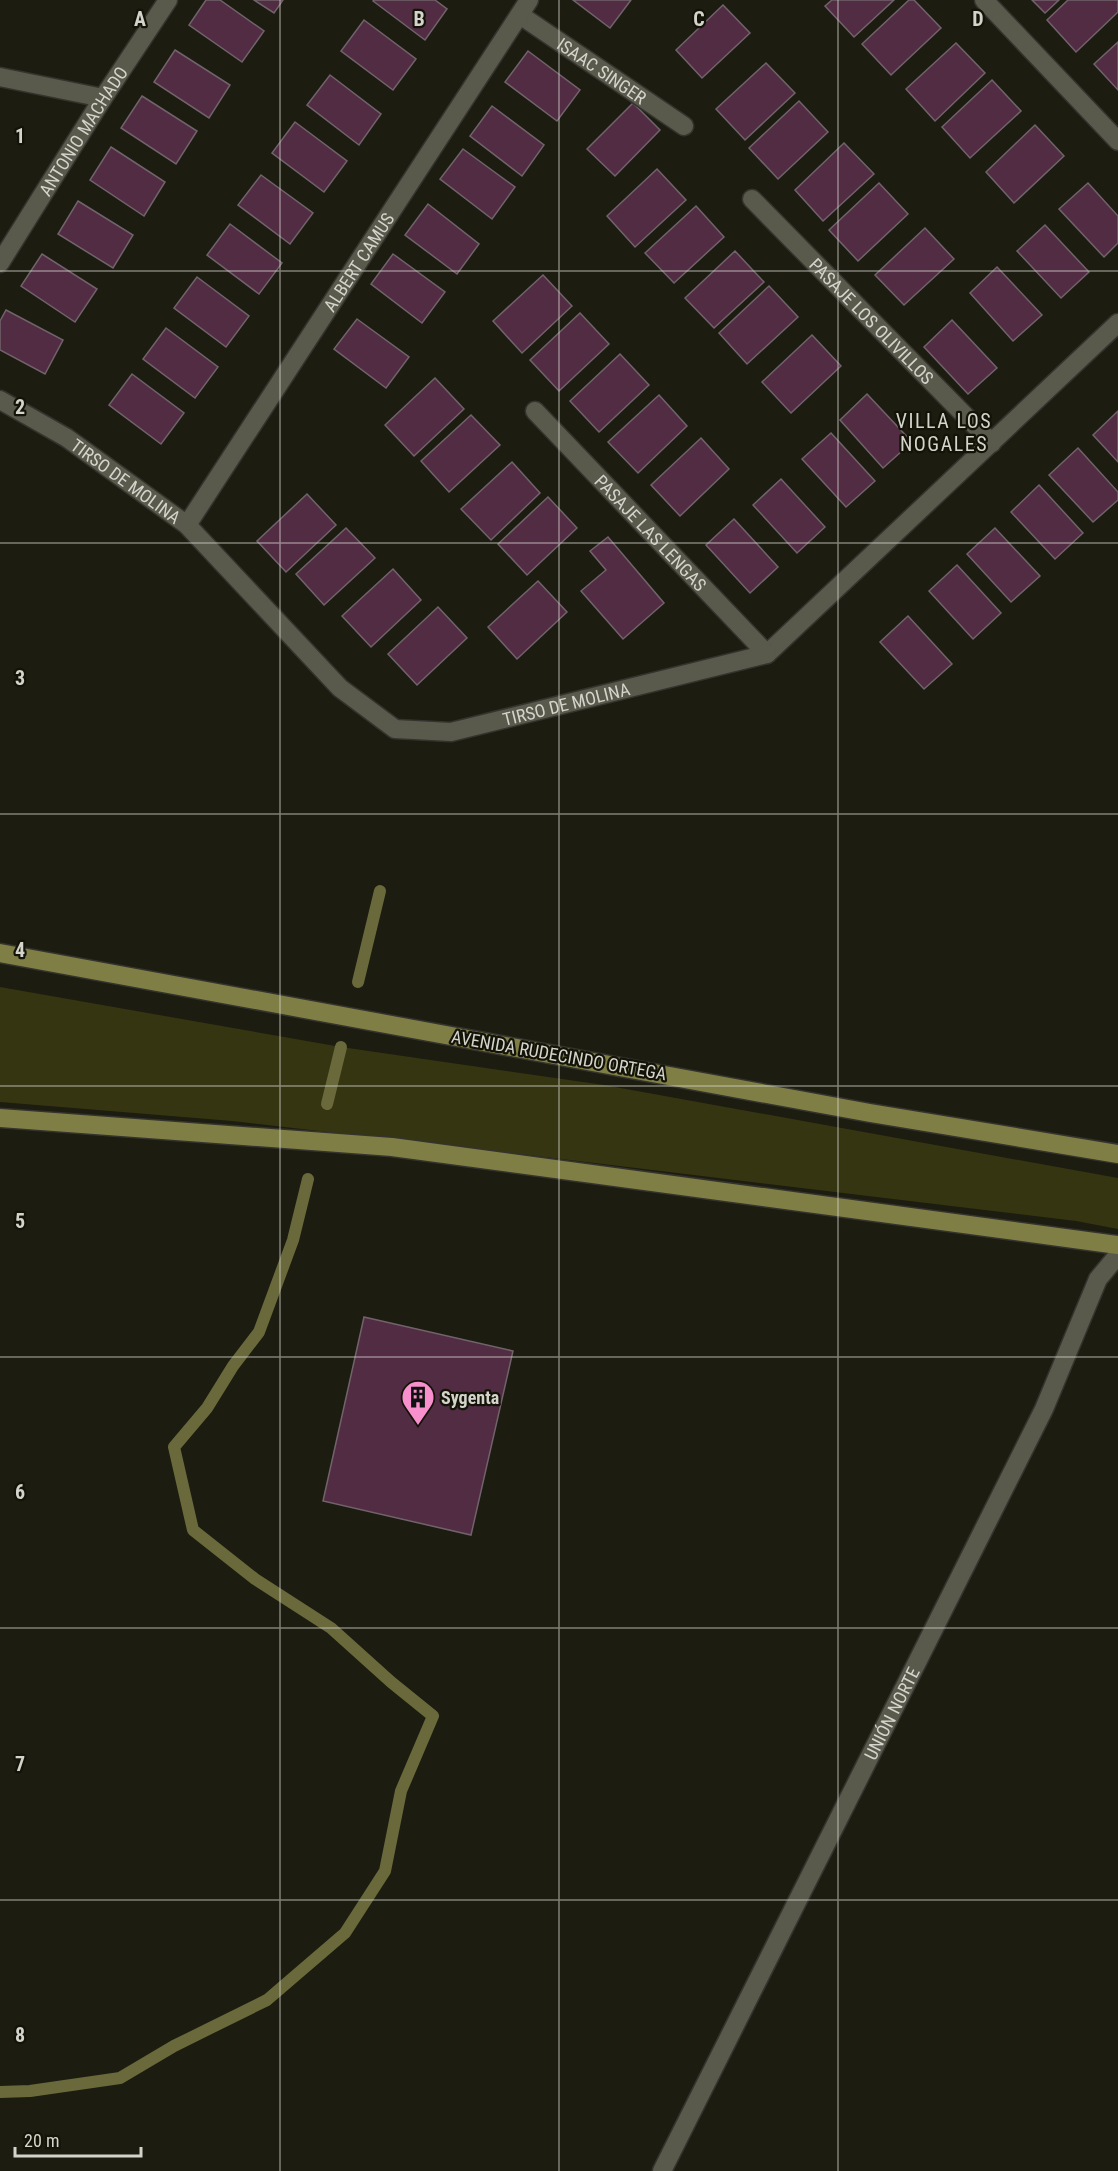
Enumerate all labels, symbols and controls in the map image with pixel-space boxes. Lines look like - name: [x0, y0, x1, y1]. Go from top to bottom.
- text: A: [134, 7, 146, 31]
- text: B: [413, 7, 425, 31]
- text: C: [693, 7, 705, 31]
- text: D: [972, 7, 984, 31]
- street label: ISAAC SINGER: [553, 33, 651, 108]
- street label: ANTONIO MACHADO: [34, 62, 132, 199]
- text: 1: [15, 124, 25, 148]
- street label: ALBERT CAMUS: [319, 209, 398, 315]
- street label: PASAJE LOS OLIVILLOS: [805, 254, 938, 388]
- text: 2: [15, 395, 25, 419]
- district label: VILLA LOS NOGALES: [896, 409, 992, 456]
- street label: TIRSO DE MOLINA: [67, 434, 185, 528]
- street label: PASAJE LAS LENGAS: [591, 470, 711, 595]
- text: 3: [15, 666, 25, 690]
- street label: TIRSO DE MOLINA: [500, 678, 632, 729]
- text: 4: [15, 938, 25, 962]
- street label: AVENIDA RUDECINDO ORTEGA: [450, 1026, 669, 1084]
- text: 5: [15, 1209, 25, 1233]
- building icon: Sygenta: [400, 1379, 436, 1426]
- place label: Sygenta: [441, 1387, 499, 1408]
- text: 6: [15, 1480, 25, 1504]
- street label: UNIÓN NORTE: [859, 1663, 924, 1763]
- text: 7: [15, 1752, 25, 1776]
- text: 8: [15, 2023, 25, 2047]
- scale bar: [15, 2120, 141, 2158]
- text: 20 m: [24, 2130, 59, 2151]

